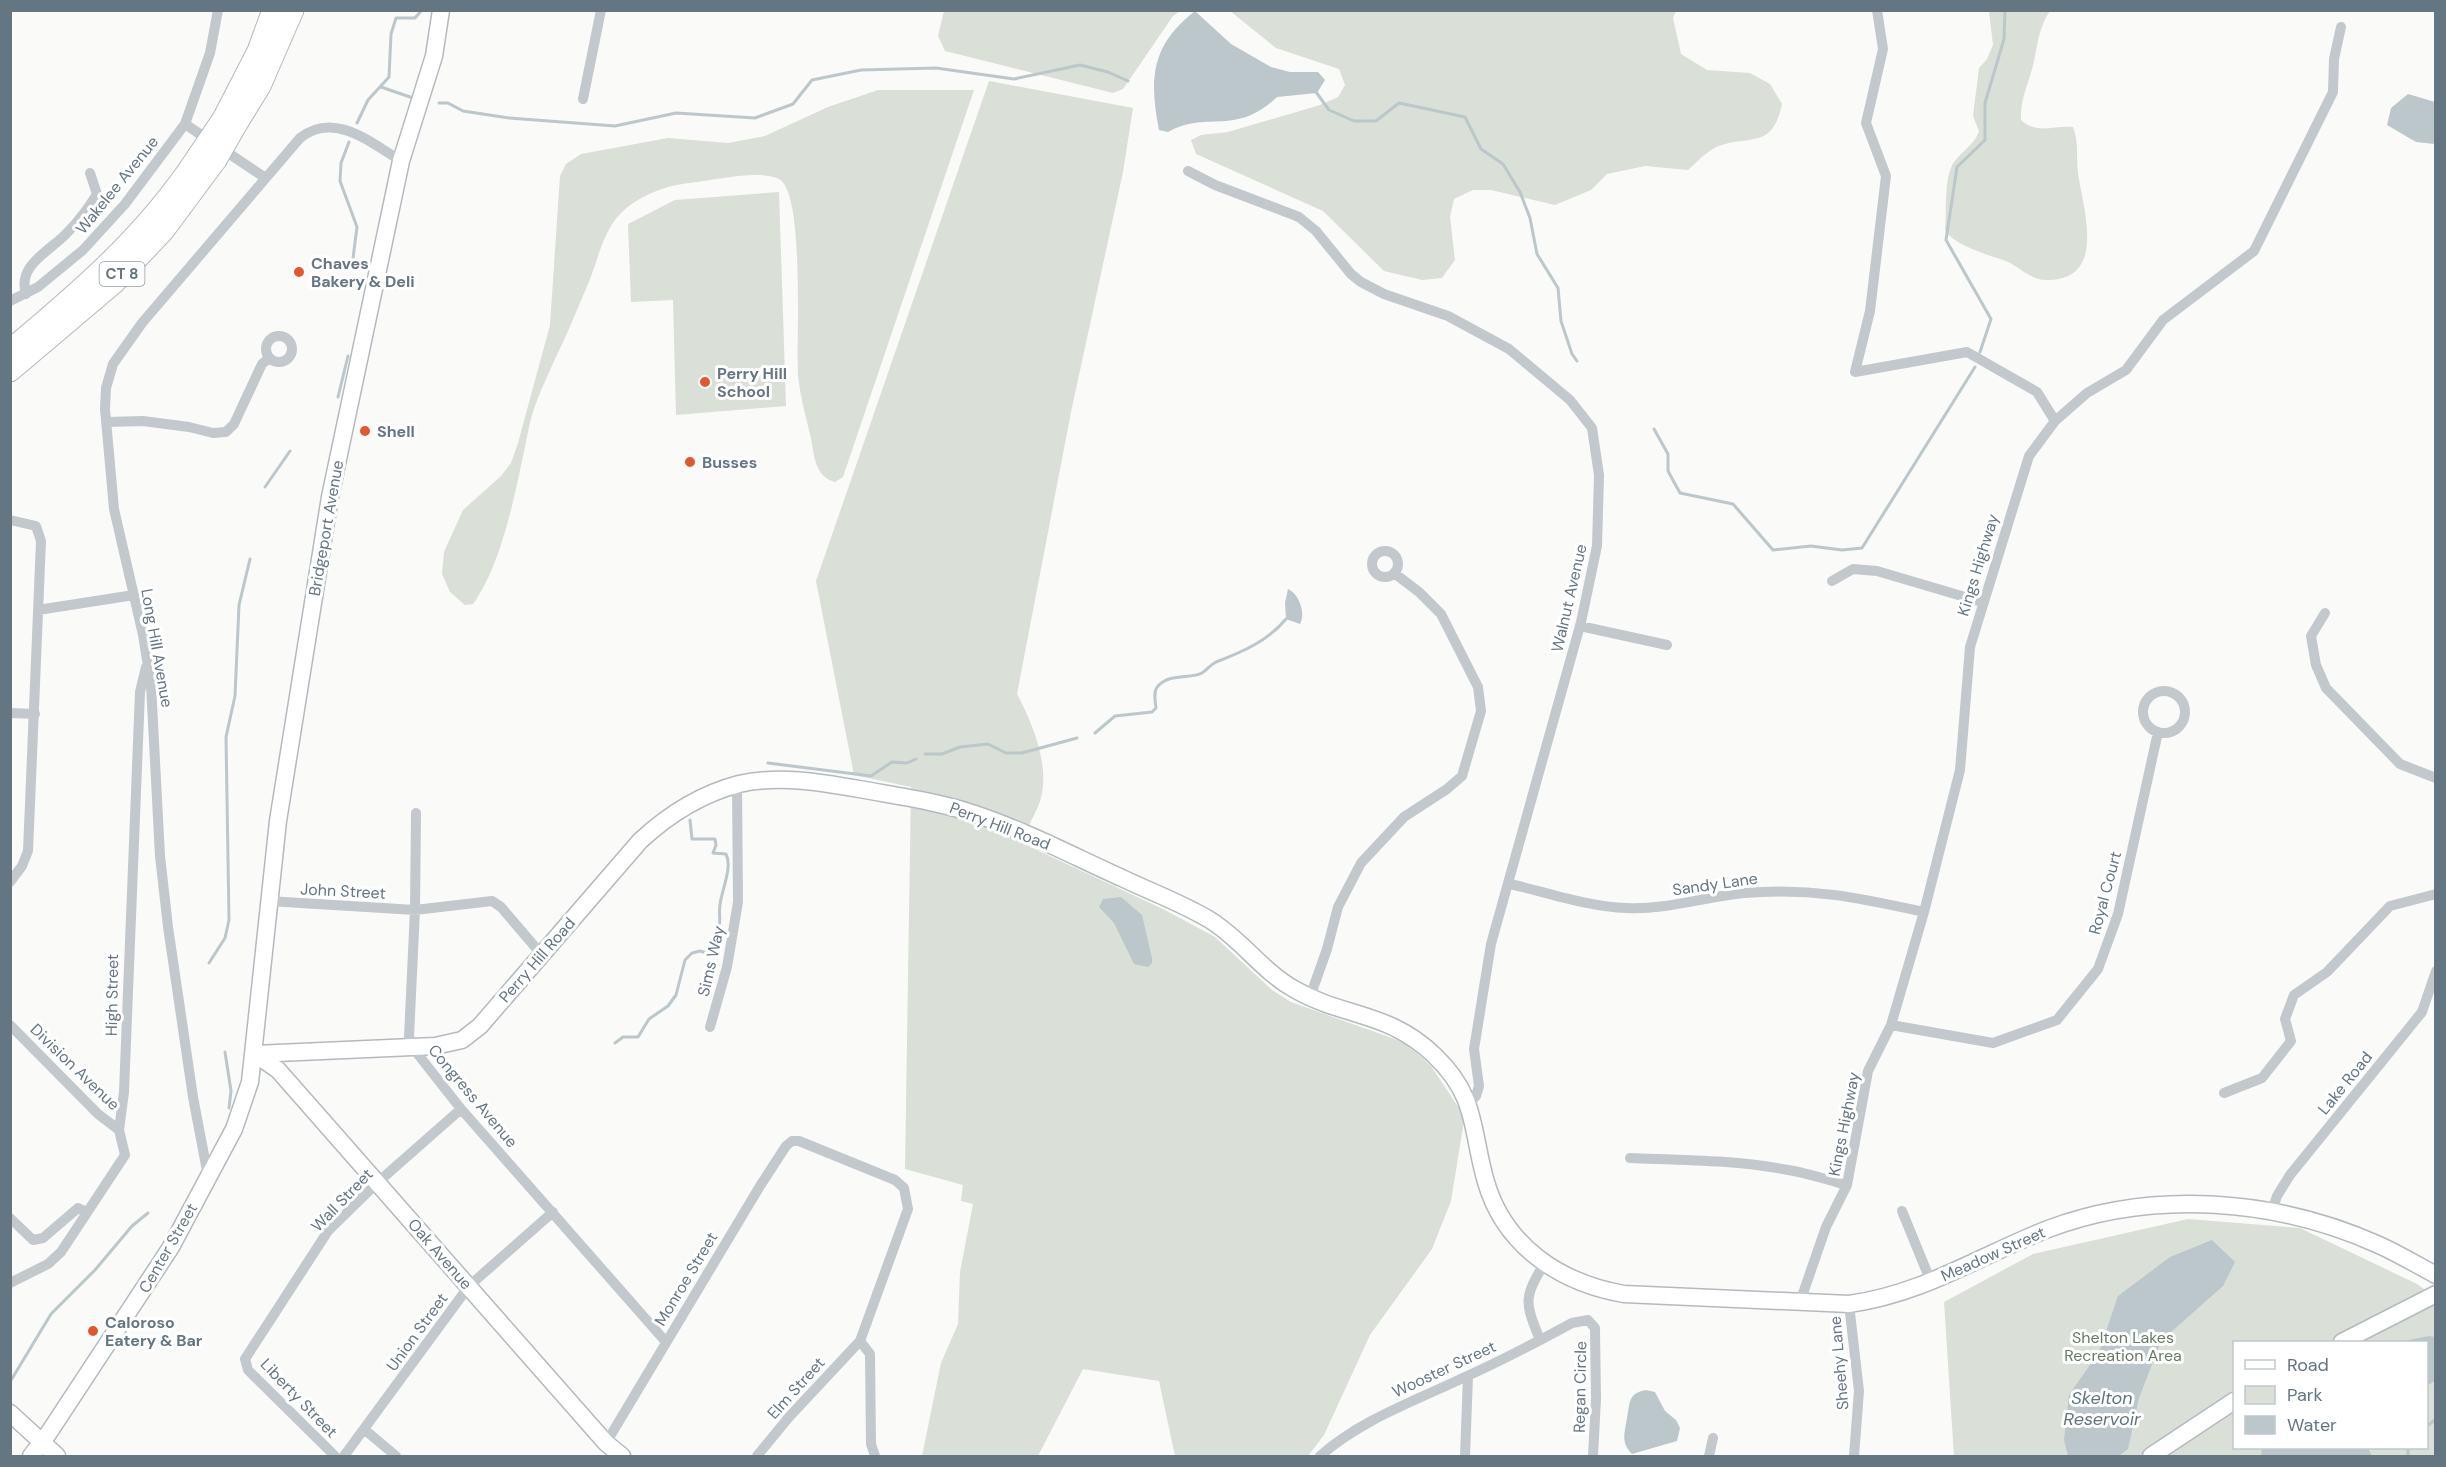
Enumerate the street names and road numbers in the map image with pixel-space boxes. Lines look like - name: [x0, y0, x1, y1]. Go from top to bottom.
- street label: Wakelee Avenue: [71, 132, 163, 238]
- road number: CT 8: [100, 262, 144, 286]
- street label: Bridgeport Avenue: [304, 458, 348, 598]
- street label: Kings Highway: [1953, 511, 2004, 619]
- street label: Walnut Avenue: [1546, 542, 1592, 654]
- street label: Long Hill Avenue: [136, 587, 178, 709]
- street label: Perry Hill Road: [947, 797, 1053, 855]
- street label: Royal Court: [2084, 849, 2126, 937]
- street label: Sandy Lane: [1671, 868, 1759, 900]
- street label: John Street: [300, 878, 386, 904]
- street label: Perry Hill Road: [494, 913, 580, 1007]
- street label: Sims Way: [693, 924, 729, 998]
- street label: High Street: [101, 954, 123, 1036]
- street label: Division Avenue: [26, 1019, 124, 1115]
- street label: Congress Avenue: [424, 1040, 522, 1152]
- street label: Lake Road: [2313, 1047, 2377, 1119]
- street label: Kings Highway: [1824, 1070, 1864, 1178]
- street label: Wall Street: [307, 1164, 377, 1236]
- street label: Center Street: [134, 1199, 202, 1297]
- street label: Oak Avenue: [403, 1214, 477, 1294]
- street label: Meadow Street: [1937, 1222, 2049, 1286]
- street label: Monroe Street: [650, 1228, 722, 1330]
- street label: Union Street: [382, 1289, 452, 1375]
- street label: Sheehy Lane: [1824, 1315, 1854, 1411]
- street label: Wooster Street: [1389, 1336, 1499, 1402]
- street label: Regan Circle: [1569, 1341, 1591, 1433]
- street label: Elm Street: [763, 1353, 829, 1423]
- street label: Liberty Street: [256, 1354, 342, 1442]

